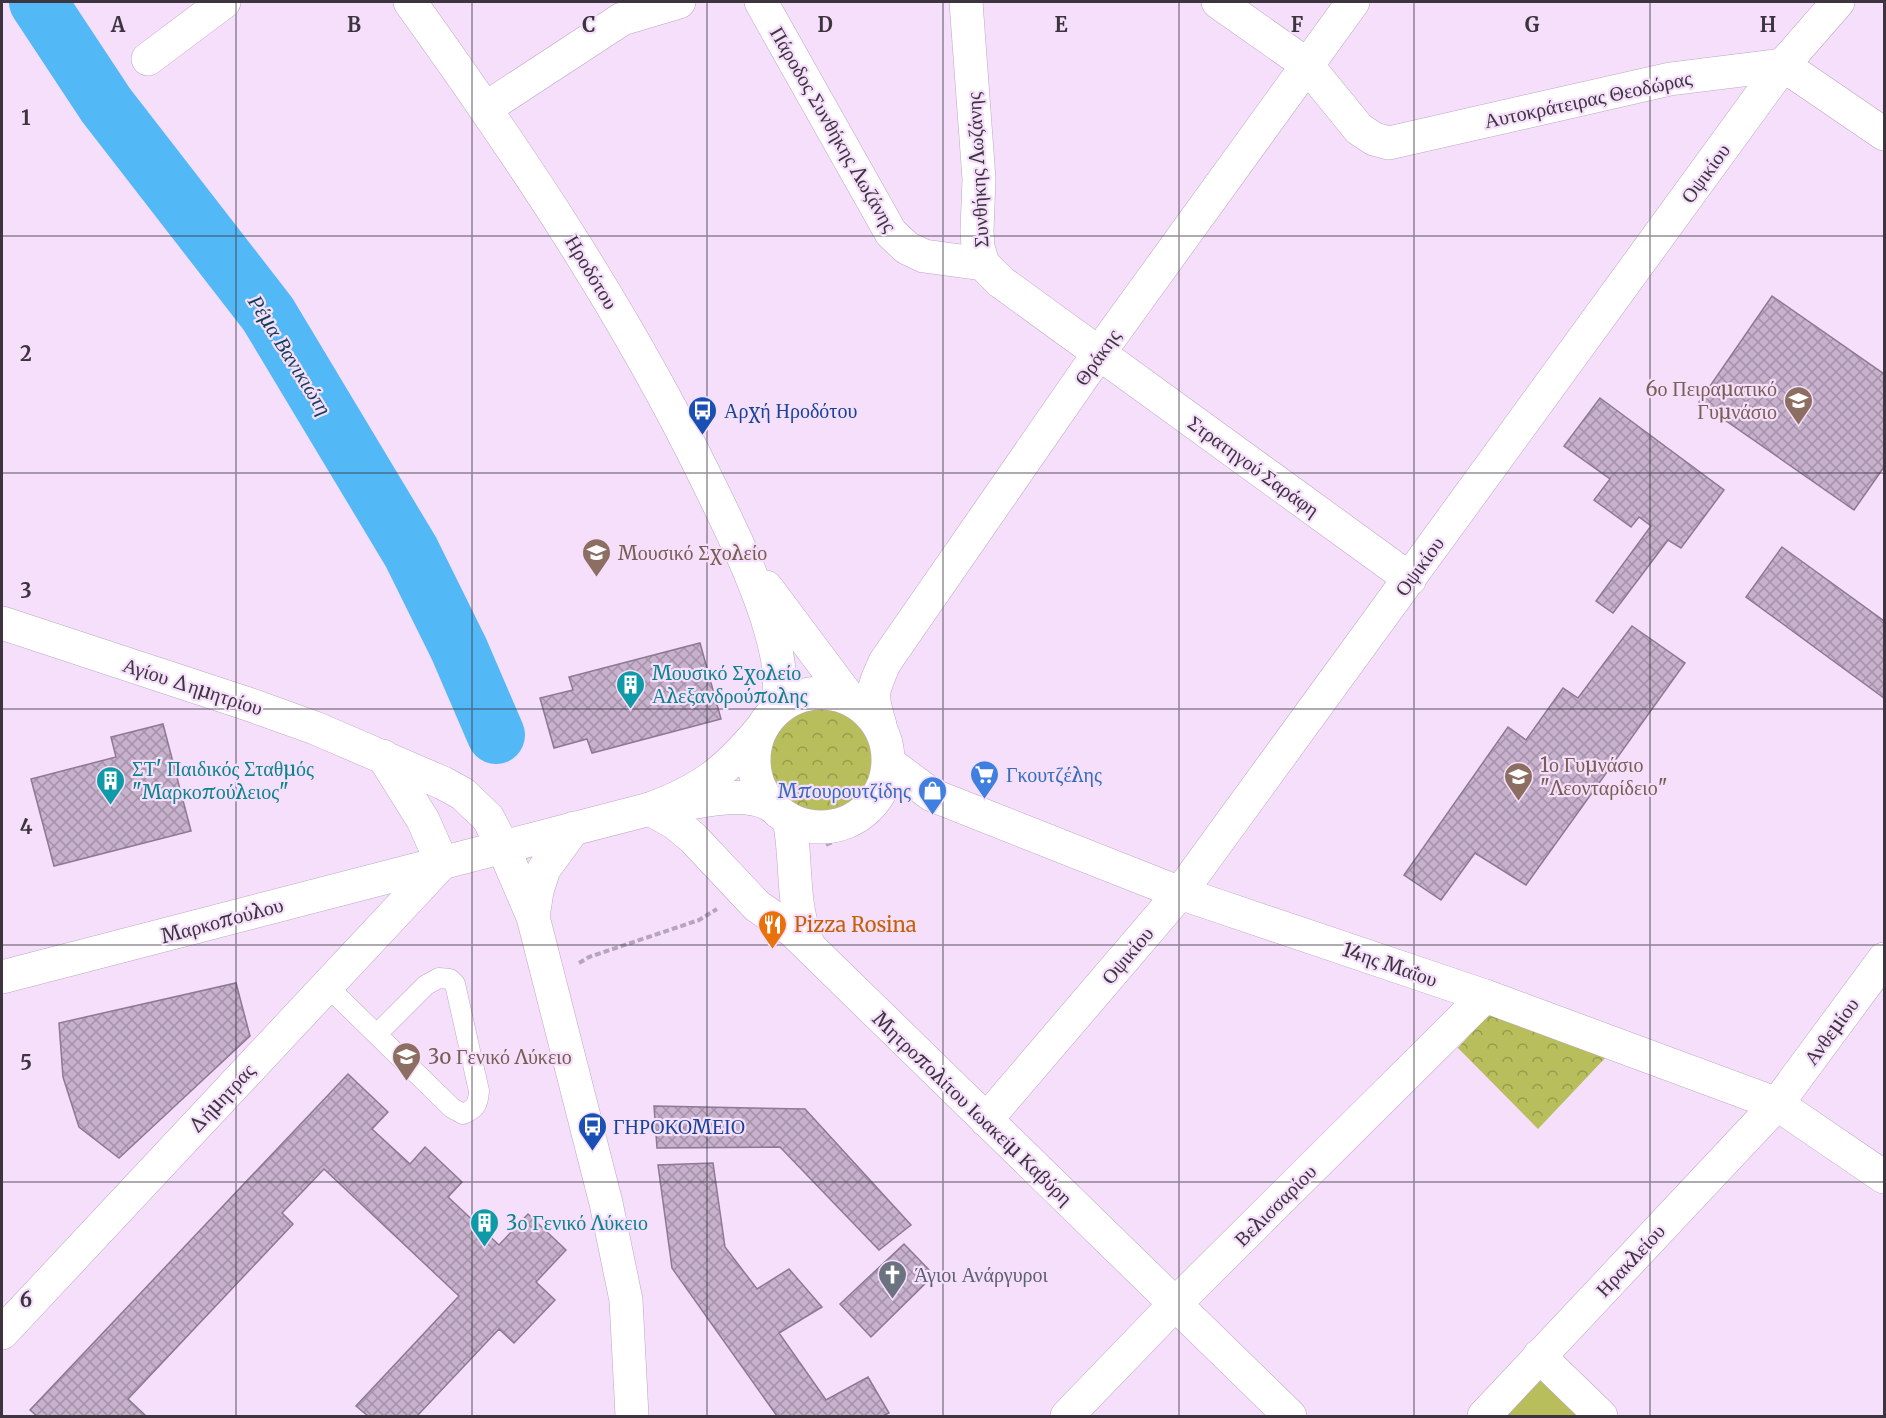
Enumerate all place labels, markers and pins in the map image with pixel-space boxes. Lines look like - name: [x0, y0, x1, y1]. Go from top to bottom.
- place label: 6ο Πειραματικό Γυμνάσιο: [1645, 376, 1777, 424]
- school or university icon: 6ο Πειραματικό Γυμνάσιο: [1782, 384, 1814, 426]
- bus stop icon: Αρχή Ηροδότου: [687, 394, 719, 436]
- place label: Αρχή Ηροδότου: [724, 398, 857, 423]
- school or university icon: Μουσικό Σχολείο: [581, 536, 613, 578]
- place label: Μουσικό Σχολείο: [618, 540, 767, 565]
- place label: Μουσικό Σχολείο Αλεξανδρούπολης: [652, 660, 808, 708]
- building icon: Μουσικό Σχολείο Αλεξανδρούπολης: [615, 668, 647, 710]
- place label: 1ο Γυμνάσιο "Λεονταρίδειο": [1540, 752, 1668, 800]
- place label: ΣΤ' Παιδικός Σταθμός "Μαρκοπούλειος": [132, 756, 314, 804]
- supermarket icon: Γκουτζέλης: [969, 758, 1001, 800]
- school or university icon: 1ο Γυμνάσιο "Λεονταρίδειο": [1503, 760, 1535, 802]
- place label: Γκουτζέλης: [1006, 762, 1102, 787]
- building icon: ΣΤ' Παιδικός Σταθμός "Μαρκοπούλειος": [95, 764, 127, 806]
- shop icon: Μπουρουτζίδης: [916, 774, 948, 816]
- place label: Μπουρουτζίδης: [778, 778, 911, 803]
- restaurant icon: Pizza Rosina: [757, 908, 789, 950]
- place label: Pizza Rosina: [794, 912, 917, 937]
- school or university icon: 3o Γενικό Λύκειο: [391, 1040, 423, 1082]
- place label: 3o Γενικό Λύκειο: [428, 1044, 572, 1069]
- bus stop icon: ΓΗΡΟΚΟΜΕΙΟ: [576, 1110, 608, 1152]
- place label: ΓΗΡΟΚΟΜΕΙΟ: [613, 1114, 745, 1139]
- building icon: 3ο Γενικό Λύκειο: [469, 1206, 501, 1248]
- place label: 3ο Γενικό Λύκειο: [506, 1210, 648, 1235]
- church icon: Άγιοι Ανάργυροι: [877, 1258, 909, 1300]
- place label: Άγιοι Ανάργυροι: [914, 1262, 1049, 1287]

